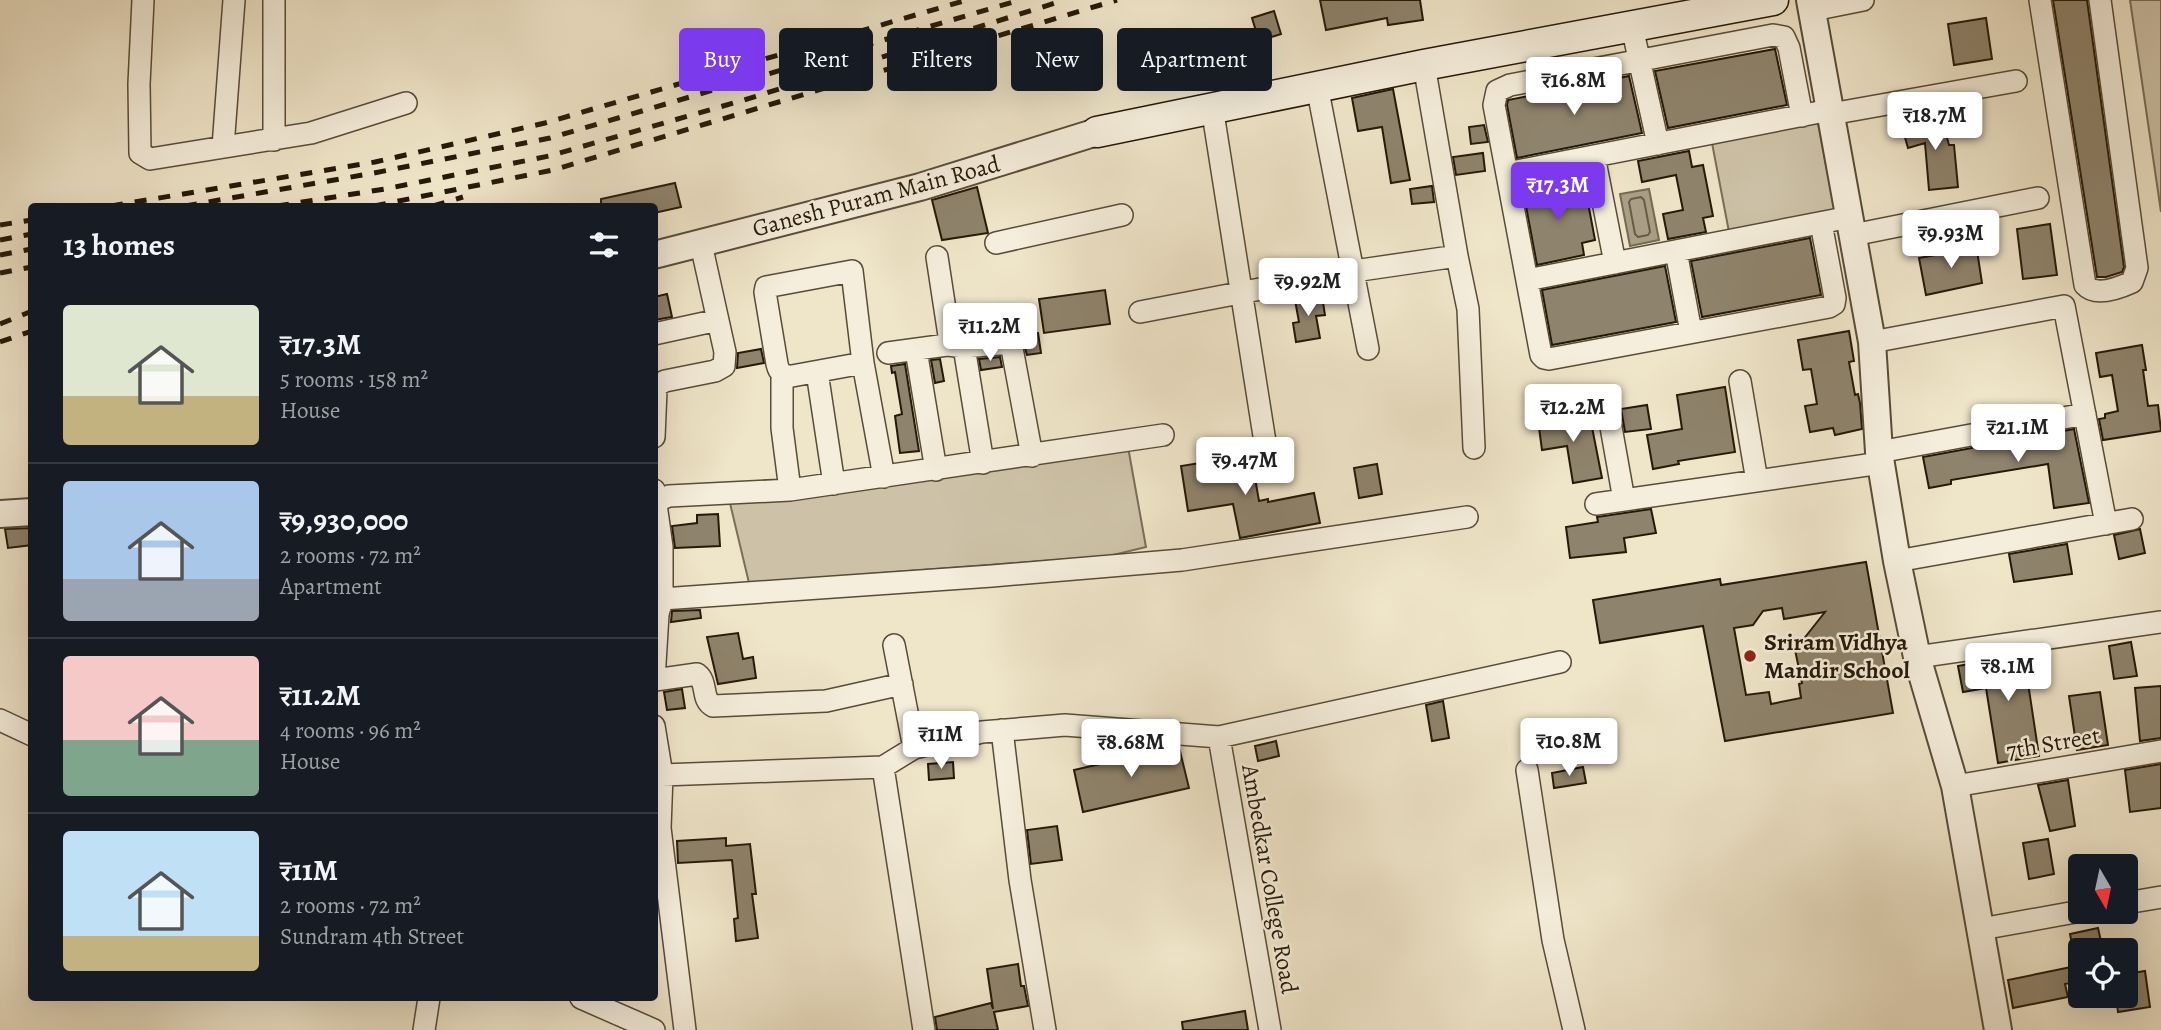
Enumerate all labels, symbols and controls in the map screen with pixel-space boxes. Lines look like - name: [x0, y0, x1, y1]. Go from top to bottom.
- chip: Buy: [679, 28, 765, 91]
- chip: Rent: [779, 28, 873, 91]
- chip: Filters: [887, 28, 997, 91]
- chip: New: [1011, 28, 1103, 91]
- chip: Apartment: [1117, 28, 1272, 91]
- pin: ₹16.8M: [1517, 58, 1631, 117]
- text: ₹16.8M: [1542, 64, 1606, 95]
- pin: ₹18.7M: [1878, 92, 1992, 152]
- text: ₹18.7M: [1903, 99, 1967, 130]
- street label: Ganesh Puram Main Road: [749, 148, 1003, 244]
- pin: ₹17.3M: [1501, 162, 1615, 222]
- text: ₹17.3M: [1527, 169, 1589, 200]
- pin: ₹9.93M: [1894, 210, 2008, 270]
- text: ₹9.93M: [1918, 217, 1984, 248]
- text: 13 homes: [63, 225, 175, 265]
- icon: filters: [585, 226, 623, 264]
- pin: ₹9.92M: [1251, 258, 1365, 318]
- text: ₹9.92M: [1275, 265, 1341, 296]
- pin: ₹11.2M: [933, 304, 1047, 363]
- text: ₹11.2M: [959, 310, 1021, 341]
- text: ₹17.3M: [280, 324, 361, 364]
- icon: home: [119, 333, 203, 417]
- text: 5 rooms · 158 m²: [280, 364, 428, 395]
- pin: ₹12.2M: [1516, 384, 1630, 444]
- text: ₹12.2M: [1541, 391, 1605, 422]
- text: House: [280, 395, 340, 426]
- pin: ₹21.1M: [1961, 405, 2075, 464]
- text: ₹21.1M: [1987, 411, 2049, 442]
- pin: ₹9.47M: [1188, 438, 1302, 497]
- text: ₹9.47M: [1212, 444, 1278, 475]
- text: ₹9,930,000: [280, 500, 408, 540]
- icon: home: [119, 509, 203, 593]
- text: 2 rooms · 72 m²: [280, 540, 421, 571]
- text: Apartment: [280, 571, 382, 602]
- place label: Sriram Vidhya Mandir School: [1764, 626, 1911, 686]
- pin: ₹8.1M: [1959, 644, 2057, 703]
- marker: Sriram Vidhya Mandir School: [1742, 648, 1758, 664]
- text: ₹8.1M: [1981, 650, 2035, 681]
- text: ₹11.2M: [280, 675, 361, 715]
- icon: home: [119, 684, 203, 768]
- pin: ₹11M: [900, 712, 982, 771]
- text: 4 rooms · 96 m²: [280, 715, 421, 746]
- text: ₹11M: [919, 718, 963, 749]
- pin: ₹10.8M: [1512, 718, 1626, 778]
- street label: 7th Street: [2004, 719, 2102, 767]
- pin: ₹8.68M: [1074, 720, 1188, 779]
- text: ₹10.8M: [1536, 725, 1602, 756]
- text: ₹8.68M: [1097, 726, 1165, 757]
- text: House: [280, 746, 340, 777]
- street label: Ambedkar College Road: [1234, 761, 1306, 996]
- text: ₹11M: [280, 850, 338, 890]
- north arrow: [2068, 854, 2138, 924]
- map controls: [2068, 854, 2138, 1008]
- icon: home: [119, 859, 203, 943]
- text: 2 rooms · 72 m²: [280, 890, 421, 921]
- text: Sundram 4th Street: [280, 921, 464, 952]
- button: locate: [2068, 938, 2138, 1008]

